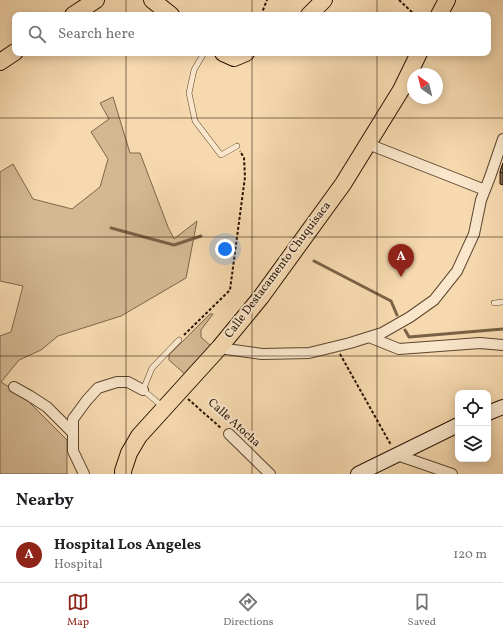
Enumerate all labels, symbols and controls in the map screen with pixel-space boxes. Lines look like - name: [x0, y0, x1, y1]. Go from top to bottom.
- search box: [12, 12, 491, 56]
- icon: search: [26, 23, 48, 45]
- text: Search here: [58, 24, 135, 45]
- north arrow: [407, 68, 443, 104]
- street label: Calle Destacamento Chuquisaca: [221, 198, 335, 342]
- your location: [215, 239, 235, 259]
- pin: A: [388, 244, 414, 277]
- map controls: [455, 390, 491, 462]
- button: locate: [455, 390, 491, 426]
- street label: Calle Atocha: [204, 395, 264, 451]
- button: layers: [455, 426, 491, 462]
- text: Nearby: [16, 489, 74, 512]
- text: Hospital Los Angeles: [54, 535, 201, 556]
- text: A: [24, 546, 34, 564]
- text: 120 m: [453, 546, 487, 564]
- text: Hospital: [54, 556, 103, 574]
- tab: Map: [67, 591, 89, 630]
- tab: Directions: [223, 591, 274, 630]
- tab: Saved: [408, 591, 436, 630]

